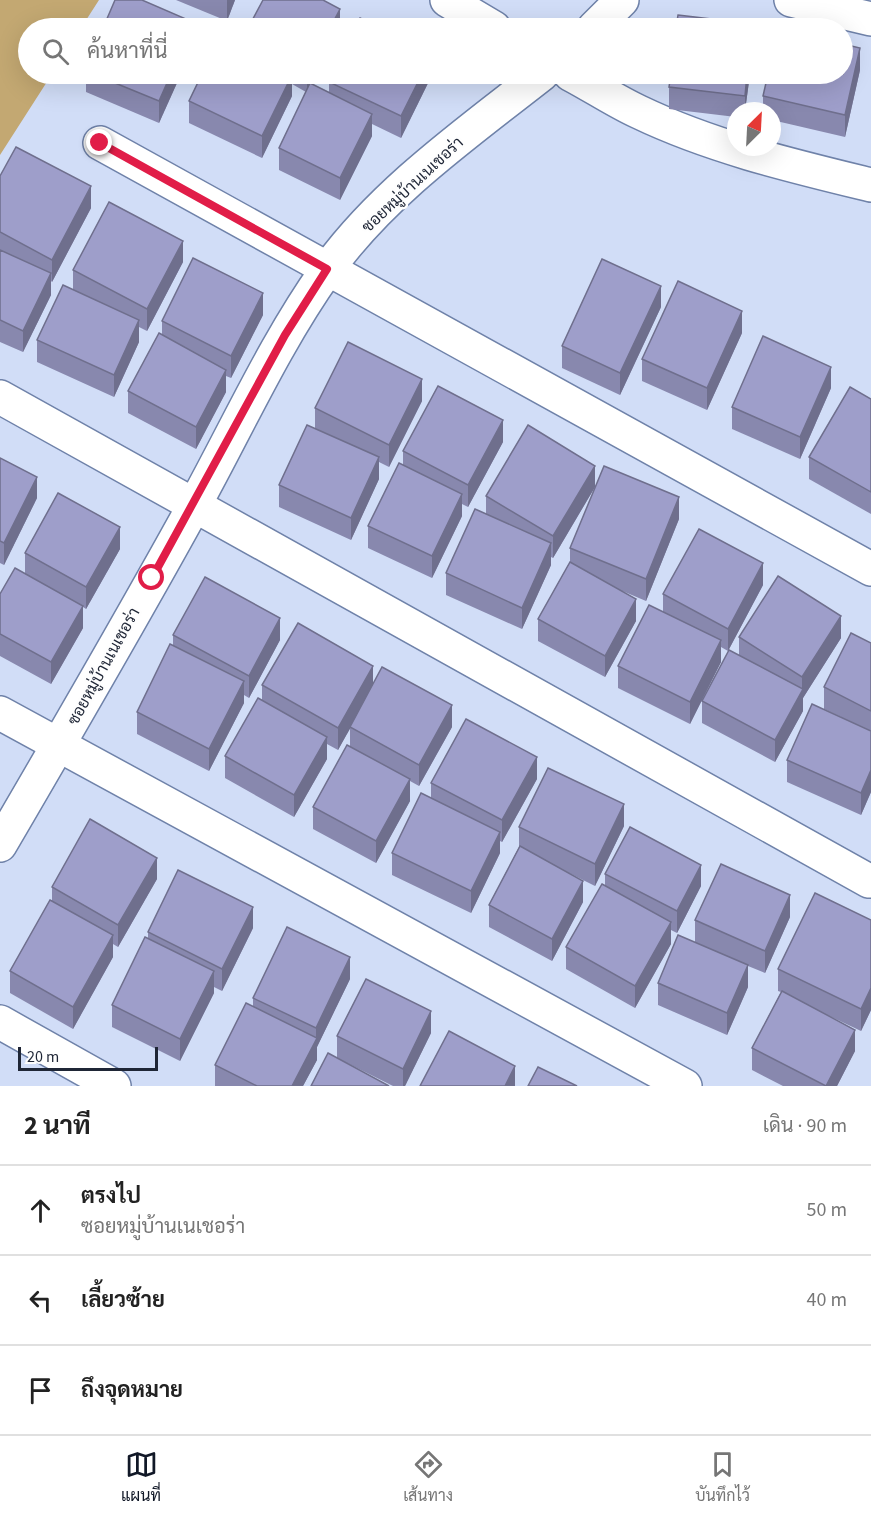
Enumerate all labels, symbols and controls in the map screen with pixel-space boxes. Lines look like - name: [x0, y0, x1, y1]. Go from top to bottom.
- search box: [18, 18, 853, 84]
- icon: search: [39, 35, 72, 68]
- text: ค้นหาที่นี่: [87, 35, 167, 67]
- north arrow: [727, 102, 781, 156]
- route end: [86, 129, 112, 155]
- street label: ซอยหมู่บ้านเนเชอร่า: [357, 132, 468, 238]
- route start: [138, 564, 164, 590]
- street label: ซอยหมู่บ้านเนเชอร่า: [62, 604, 145, 729]
- scale bar: [18, 1044, 158, 1072]
- text: 20 m: [27, 1046, 59, 1068]
- text: 2 นาที: [24, 1107, 91, 1144]
- text: เดิน · 90 m: [763, 1112, 847, 1140]
- text: ตรงไป: [81, 1180, 141, 1212]
- icon: ahead: [24, 1194, 57, 1227]
- text: 50 m: [807, 1196, 847, 1224]
- text: ซอยหมู่บ้านเนเชอร่า: [81, 1213, 245, 1241]
- icon: left: [24, 1284, 57, 1317]
- text: เลี้ยวซ้าย: [81, 1284, 165, 1316]
- text: 40 m: [807, 1286, 847, 1314]
- icon: arrive: [24, 1374, 57, 1407]
- text: ถึงจุดหมาย: [81, 1374, 183, 1406]
- tab: แผนที่: [121, 1448, 161, 1507]
- tab: เส้นทาง: [403, 1448, 453, 1507]
- tab: บันทึกไว้: [695, 1448, 750, 1507]

